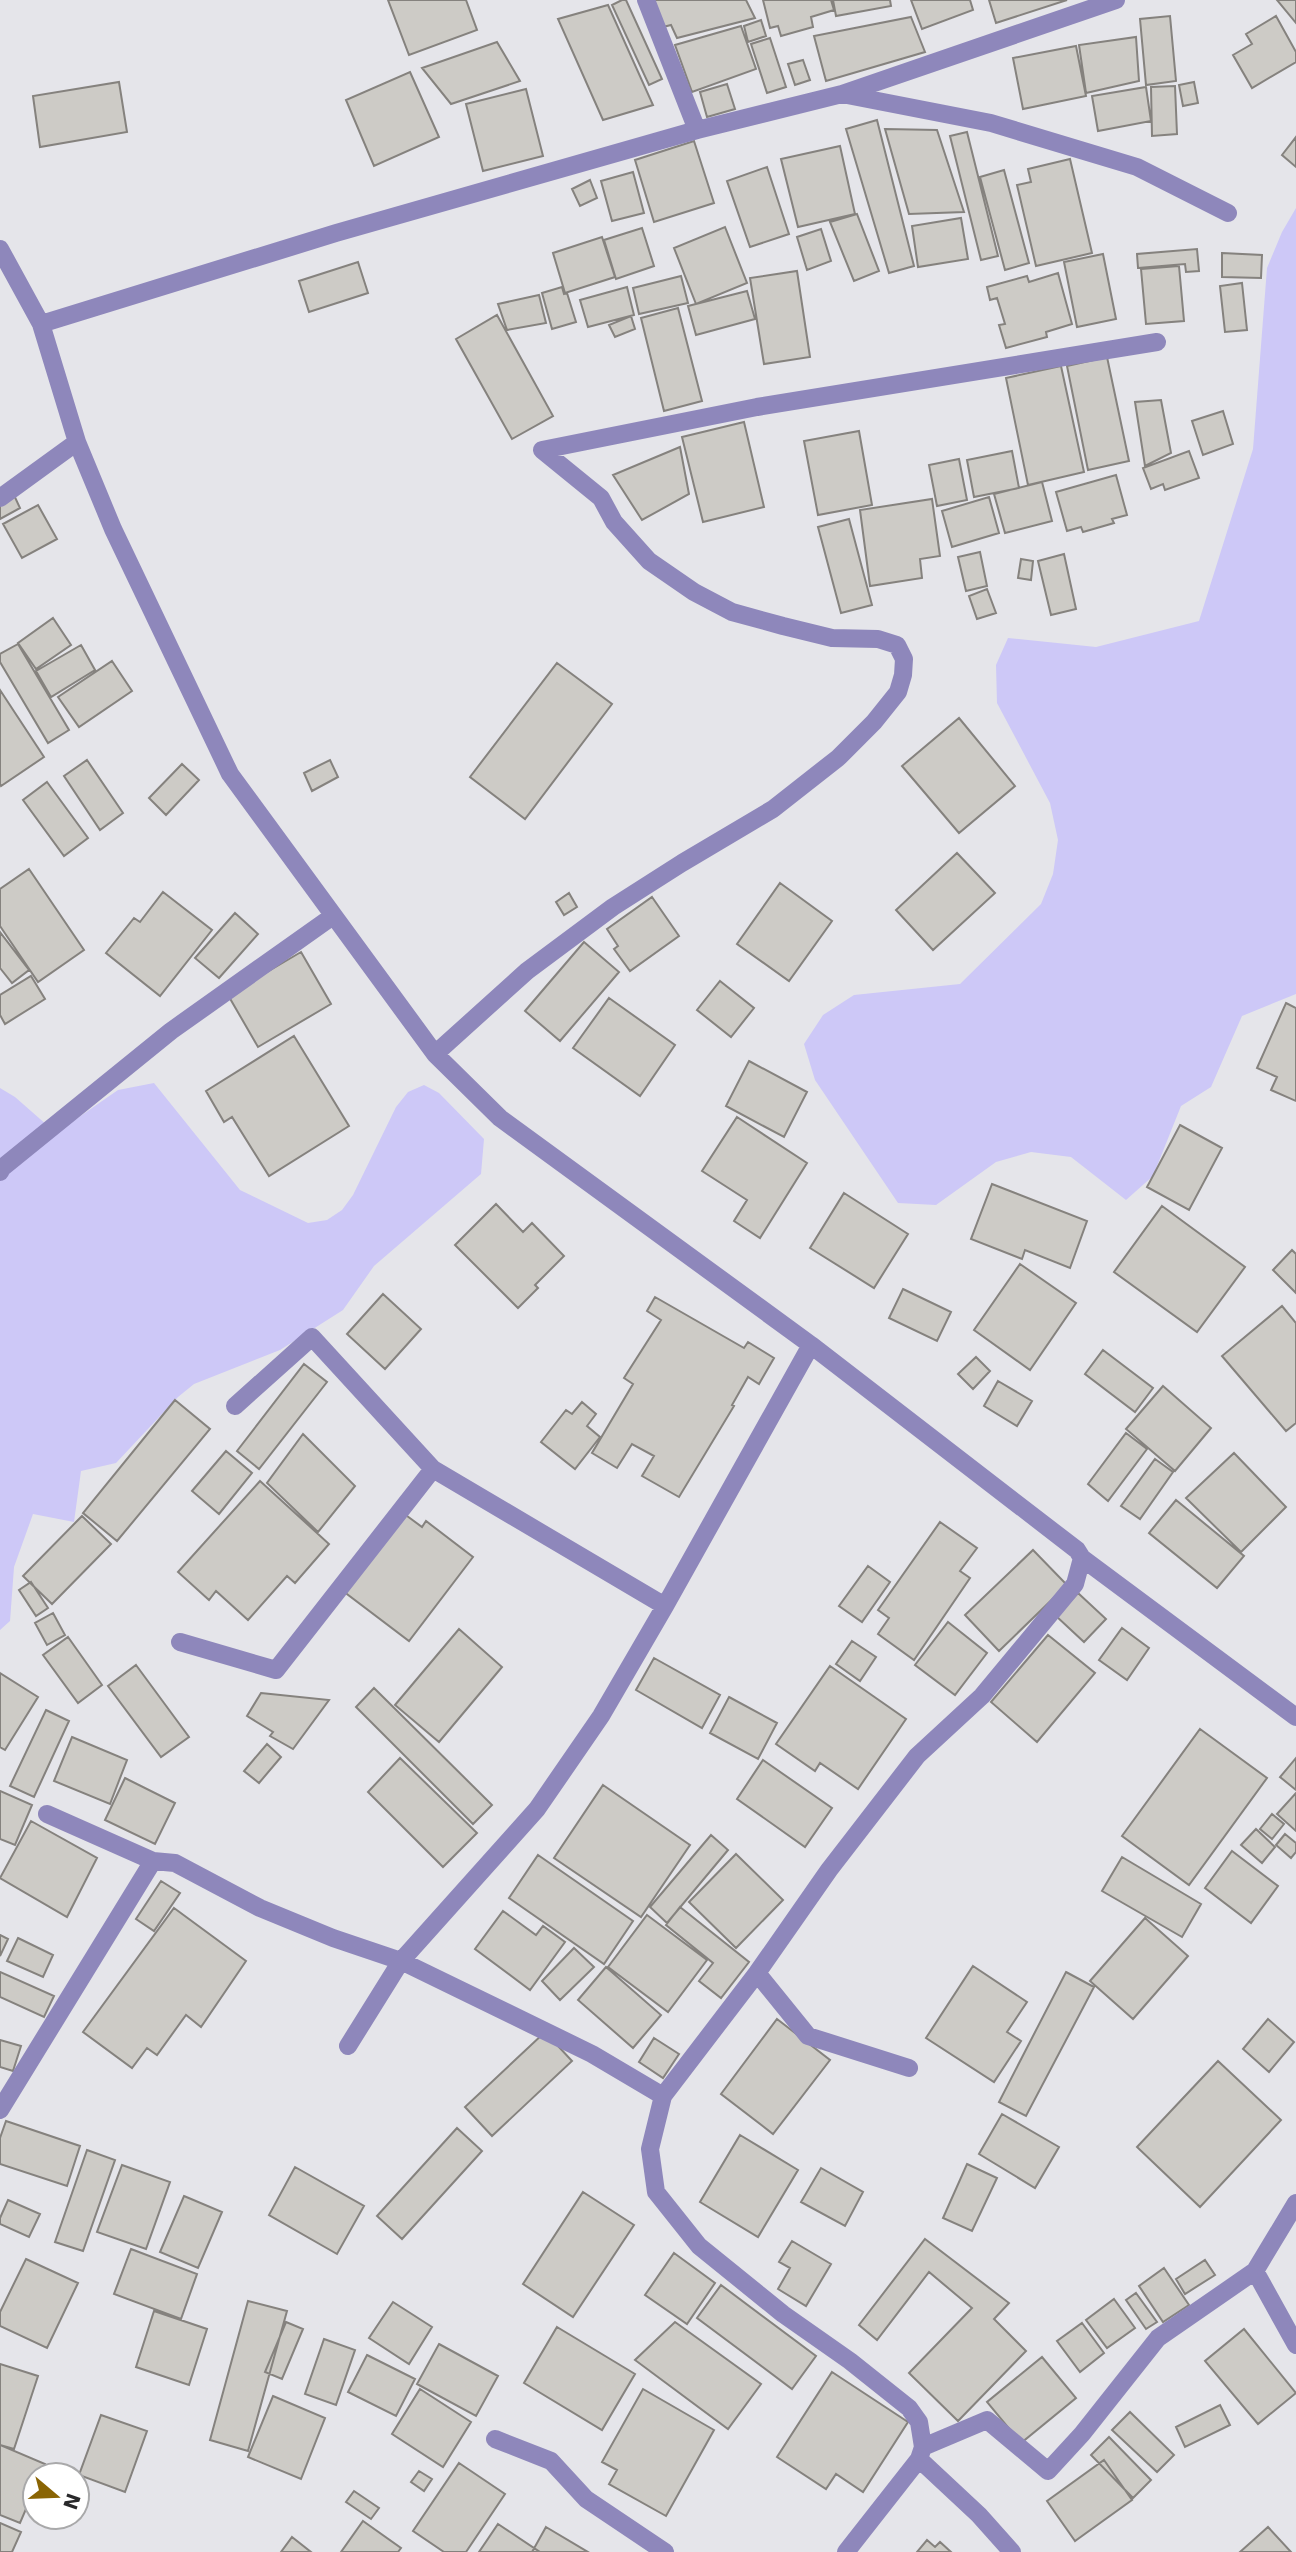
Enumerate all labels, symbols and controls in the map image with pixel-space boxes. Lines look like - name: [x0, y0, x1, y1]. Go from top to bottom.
- north arrow: [21, 2461, 91, 2531]
- text: N: [59, 2490, 85, 2513]

